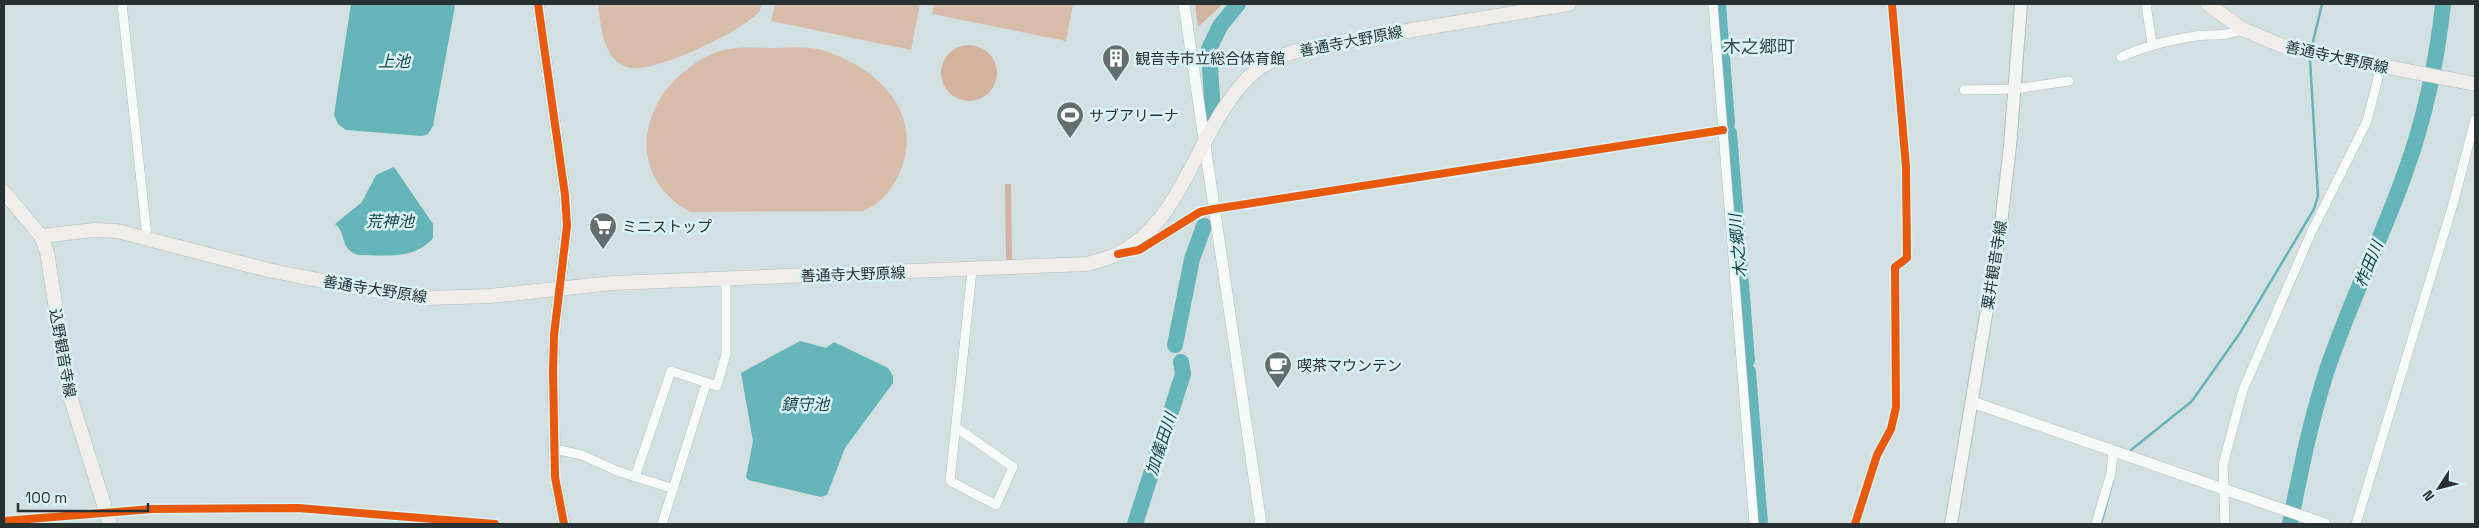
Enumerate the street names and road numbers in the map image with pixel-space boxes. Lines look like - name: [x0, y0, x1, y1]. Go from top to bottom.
- street label: 善通寺大野原線: [1298, 22, 1404, 60]
- street label: 善通寺大野原線: [2284, 37, 2390, 77]
- street label: 粟井観音寺線: [1978, 219, 2010, 311]
- street label: 善通寺大野原線: [800, 263, 906, 285]
- street label: 善通寺大野原線: [322, 271, 428, 307]
- street label: 込野観音寺線: [46, 307, 80, 399]

